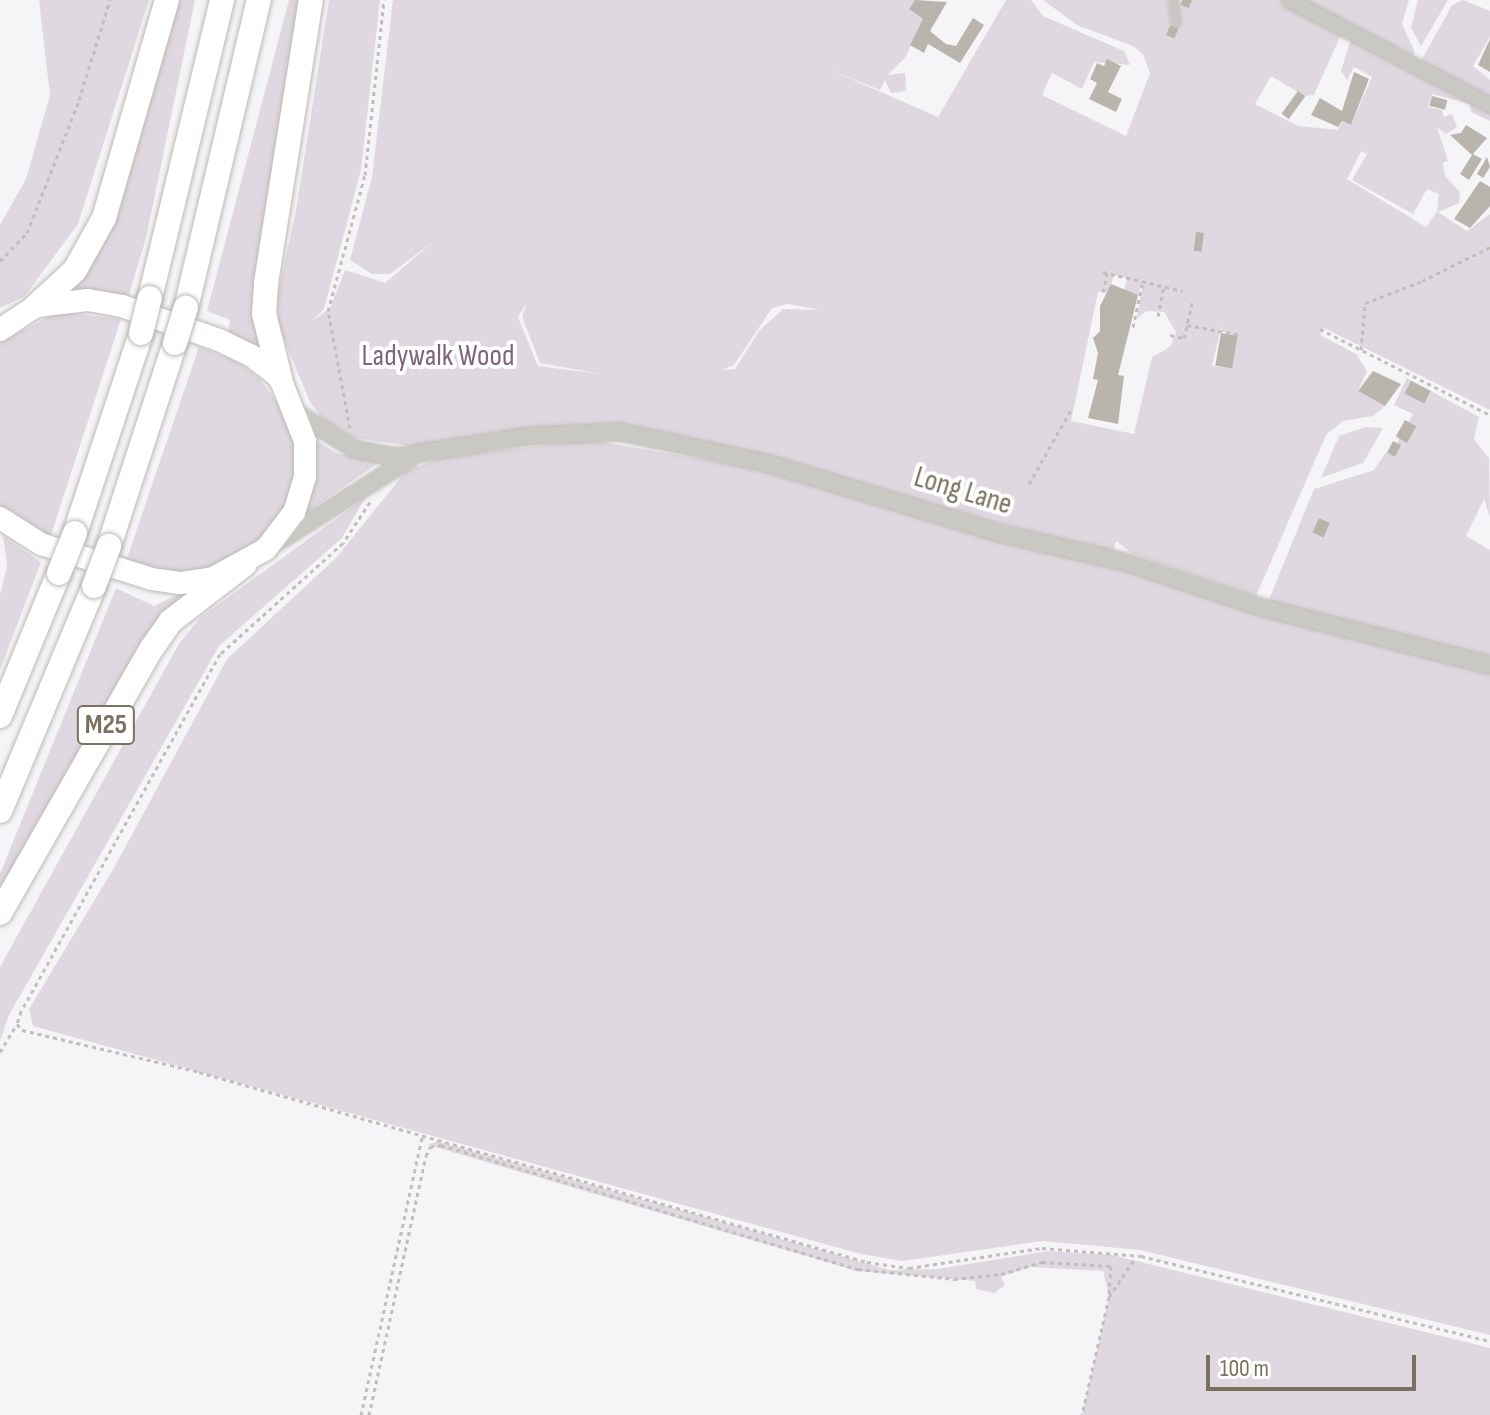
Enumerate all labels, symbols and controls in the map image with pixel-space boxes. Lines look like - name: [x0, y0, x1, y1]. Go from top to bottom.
- park label: Ladywalk Wood: [362, 338, 514, 374]
- street label: Long Lane: [910, 459, 1016, 523]
- road number: M25: [76, 701, 136, 749]
- scale bar: [1210, 1339, 1420, 1389]
- text: 100 m: [1220, 1354, 1269, 1383]

